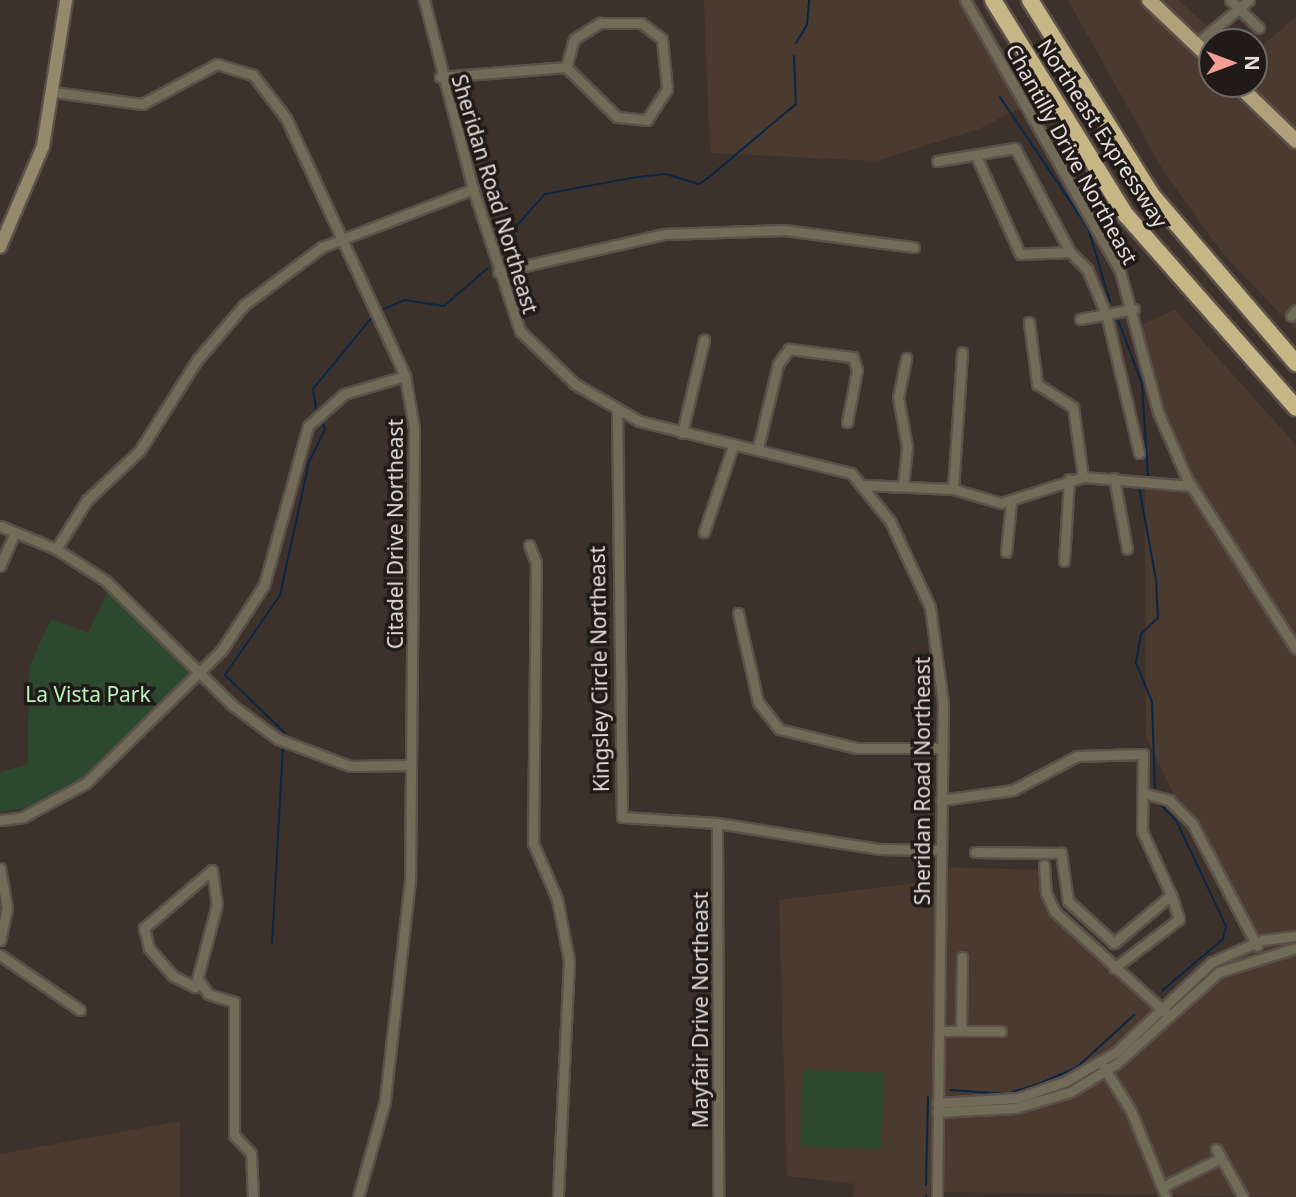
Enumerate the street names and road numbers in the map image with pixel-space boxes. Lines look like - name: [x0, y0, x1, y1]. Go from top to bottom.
- street label: Northeast Expressway: [1033, 34, 1173, 232]
- street label: Chantilly Drive Northeast: [1001, 40, 1143, 268]
- street label: Sheridan Road Northeast: [447, 71, 543, 317]
- street label: Citadel Drive Northeast: [382, 419, 408, 649]
- street label: Kingsley Circle Northeast: [584, 546, 614, 792]
- street label: Sheridan Road Northeast: [909, 657, 935, 905]
- street label: Mayfair Drive Northeast: [687, 892, 713, 1128]

